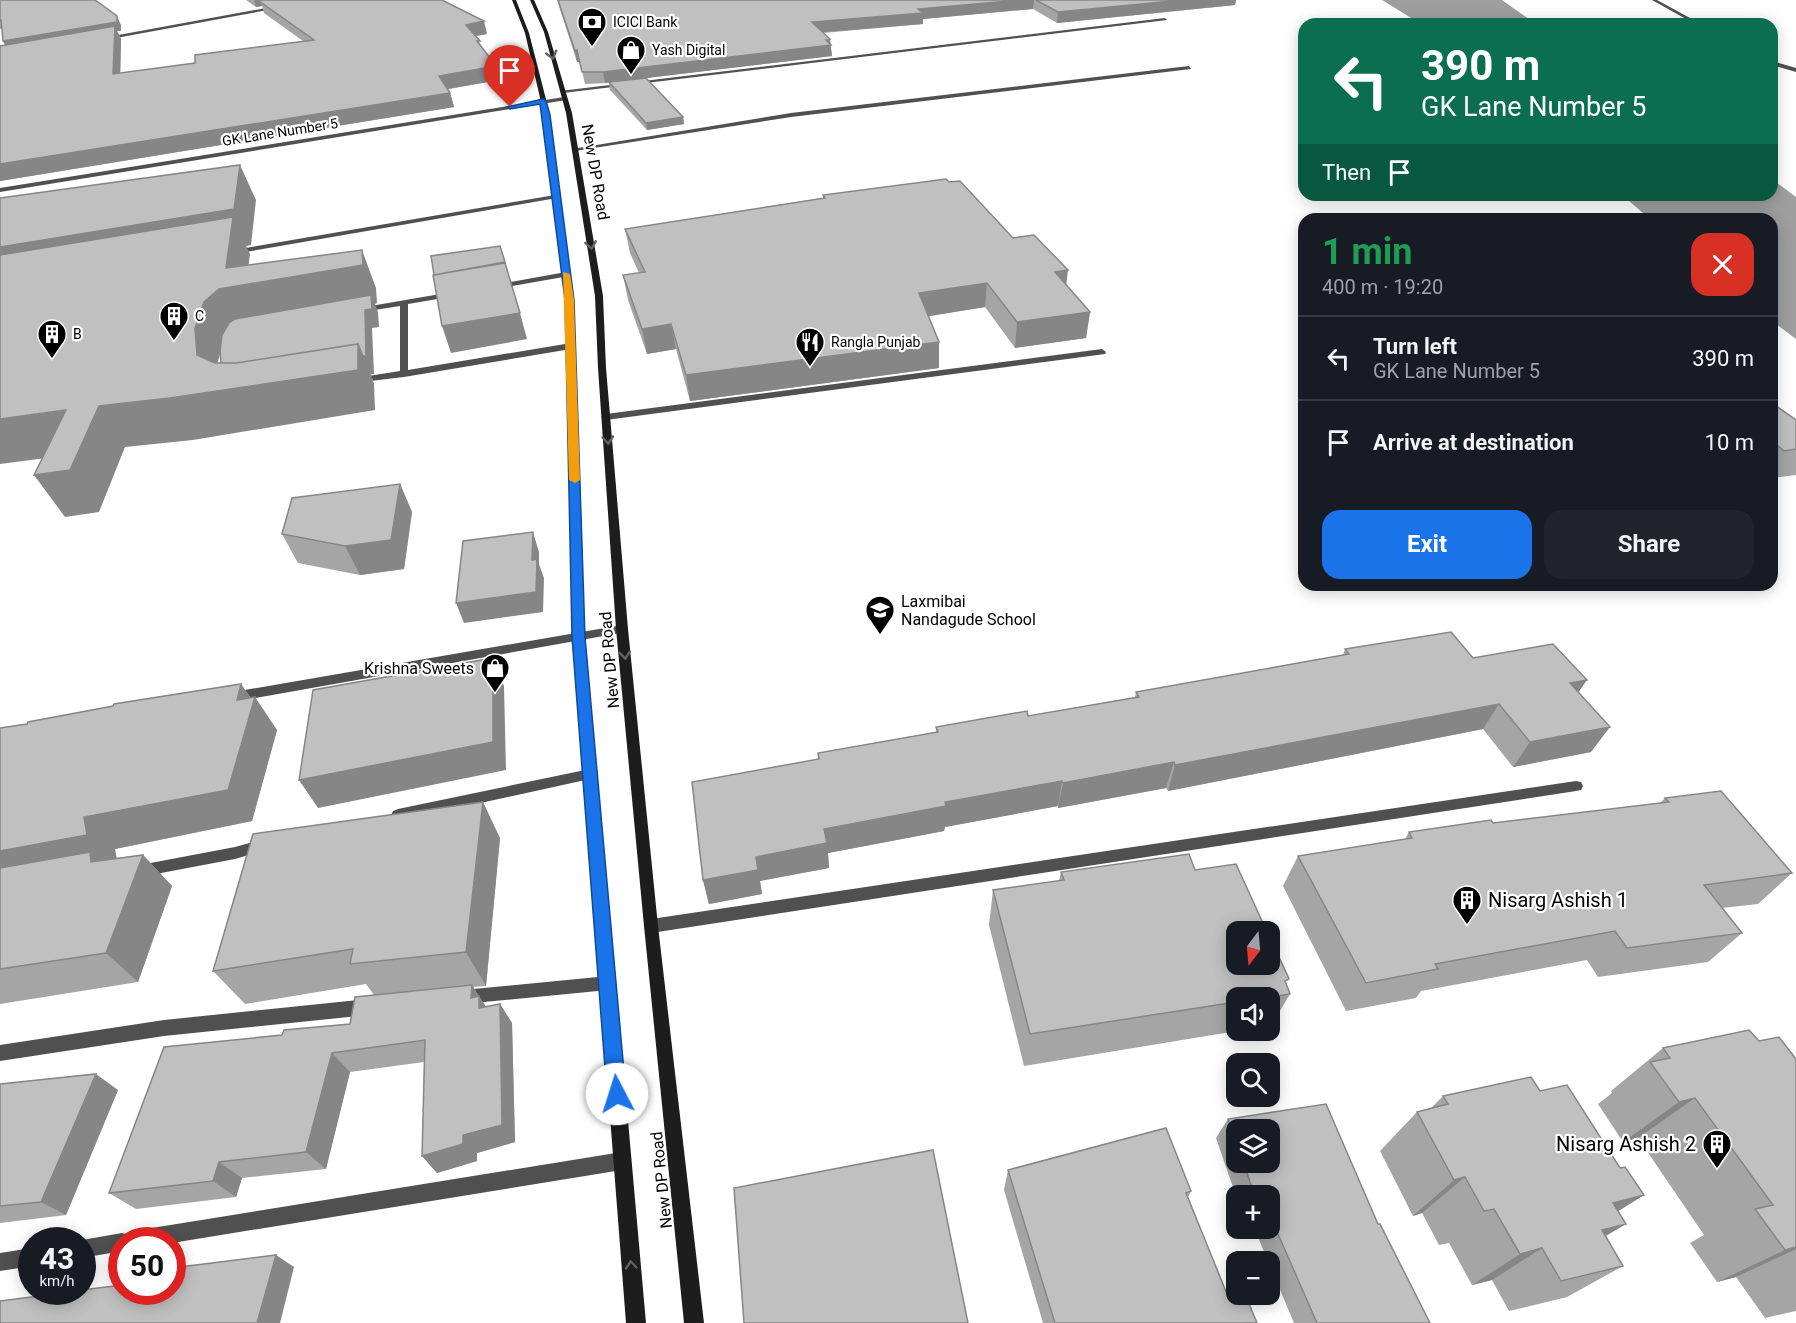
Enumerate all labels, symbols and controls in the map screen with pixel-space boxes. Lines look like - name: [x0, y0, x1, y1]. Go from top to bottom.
- bank icon: ICICI Bank: [576, 6, 608, 48]
- place label: ICICI Bank: [613, 14, 678, 30]
- shop icon: Yash Digital: [615, 34, 647, 76]
- text: 390 m: [1421, 41, 1540, 90]
- place label: Yash Digital: [652, 42, 725, 58]
- icon: left: [1322, 42, 1400, 120]
- pin: [484, 45, 535, 107]
- one-way arrow: [545, 49, 557, 60]
- icon: arrive: [493, 54, 526, 87]
- text: GK Lane Number 5: [1421, 91, 1647, 123]
- street label: GK Lane Number 5: [221, 115, 339, 149]
- street label: New DP Road: [578, 123, 613, 222]
- icon: arrive: [1383, 156, 1416, 189]
- text: Then: [1322, 160, 1371, 185]
- text: 1 min: [1322, 231, 1413, 273]
- button: close: [1691, 233, 1754, 296]
- one-way arrow: [584, 240, 597, 250]
- text: 400 m · 19:20: [1322, 275, 1443, 299]
- building icon: C: [158, 300, 190, 342]
- place label: C: [195, 308, 204, 324]
- building icon: B: [36, 318, 68, 360]
- place label: B: [73, 326, 82, 342]
- restaurant icon: Rangla Punjab: [794, 326, 826, 368]
- place label: Rangla Punjab: [831, 334, 921, 350]
- text: Turn left: [1373, 334, 1457, 359]
- icon: left: [1322, 342, 1355, 375]
- text: 390 m: [1692, 346, 1754, 371]
- text: GK Lane Number 5: [1373, 359, 1540, 383]
- icon: arrive: [1322, 426, 1355, 459]
- text: Arrive at destination: [1373, 430, 1574, 455]
- text: 10 m: [1705, 430, 1754, 455]
- one-way arrow: [601, 435, 614, 444]
- button: Exit: [1322, 510, 1532, 579]
- button: Share: [1544, 510, 1754, 579]
- place label: Laxmibai Nandagude School: [901, 592, 1036, 629]
- school or university icon: Laxmibai Nandagude School: [864, 594, 896, 636]
- street label: New DP Road: [596, 611, 623, 709]
- one-way arrow: [618, 650, 631, 659]
- shop icon: Krishna Sweets: [479, 652, 511, 694]
- place label: Krishna Sweets: [364, 659, 474, 678]
- building icon: Nisarg Ashish 1: [1451, 884, 1483, 926]
- place label: Nisarg Ashish 1: [1488, 888, 1628, 912]
- north arrow: [1226, 921, 1280, 975]
- map controls: [1226, 921, 1280, 1305]
- button: sound: [1226, 987, 1280, 1041]
- button: search: [1226, 1053, 1280, 1107]
- position arrow: [585, 1062, 649, 1126]
- button: layers: [1226, 1119, 1280, 1173]
- building icon: Nisarg Ashish 2: [1701, 1128, 1733, 1170]
- street label: New DP Road: [647, 1131, 676, 1229]
- place label: Nisarg Ashish 2: [1556, 1132, 1696, 1156]
- button: +: [1226, 1185, 1280, 1239]
- speed limit sign: 50: [108, 1227, 186, 1305]
- text: 43: [40, 1241, 74, 1276]
- button: −: [1226, 1251, 1280, 1305]
- one-way arrow: [625, 1260, 638, 1269]
- text: km/h: [39, 1272, 75, 1290]

